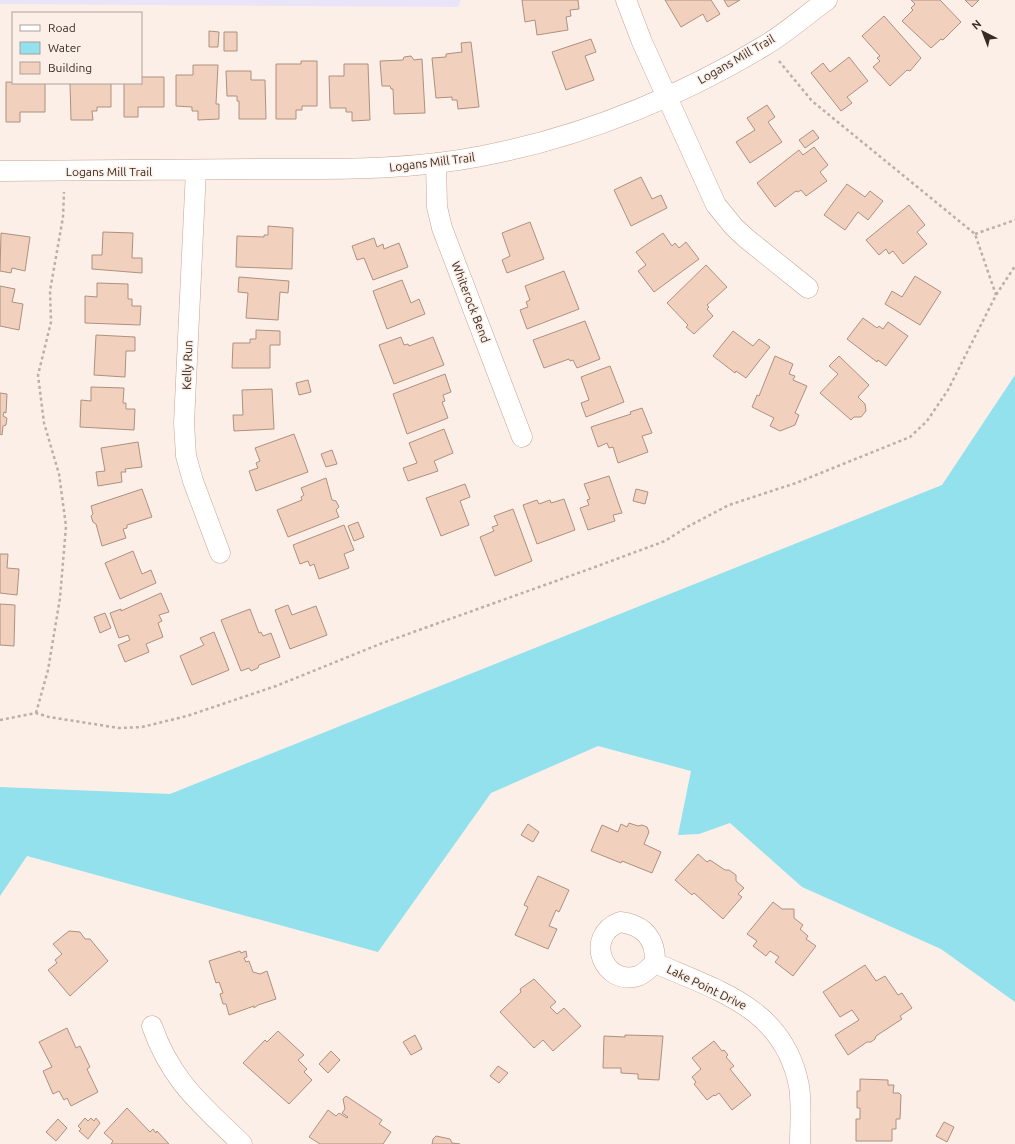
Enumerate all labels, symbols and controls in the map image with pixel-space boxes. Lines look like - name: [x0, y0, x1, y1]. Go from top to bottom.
- legend: [12, 12, 142, 84]
- north arrow: [963, 12, 1003, 52]
- text: N: [969, 17, 983, 32]
- text: Road: [48, 21, 76, 34]
- street label: Logans Mill Trail: [695, 32, 777, 86]
- text: Water: [48, 41, 81, 54]
- text: Building: [48, 61, 92, 74]
- street label: Logans Mill Trail: [388, 150, 476, 174]
- street label: Logans Mill Trail: [66, 165, 152, 178]
- street label: Whiterock Bend: [449, 259, 493, 345]
- street label: Kelly Run: [180, 340, 194, 390]
- street label: Lake Point Drive: [665, 962, 749, 1012]

